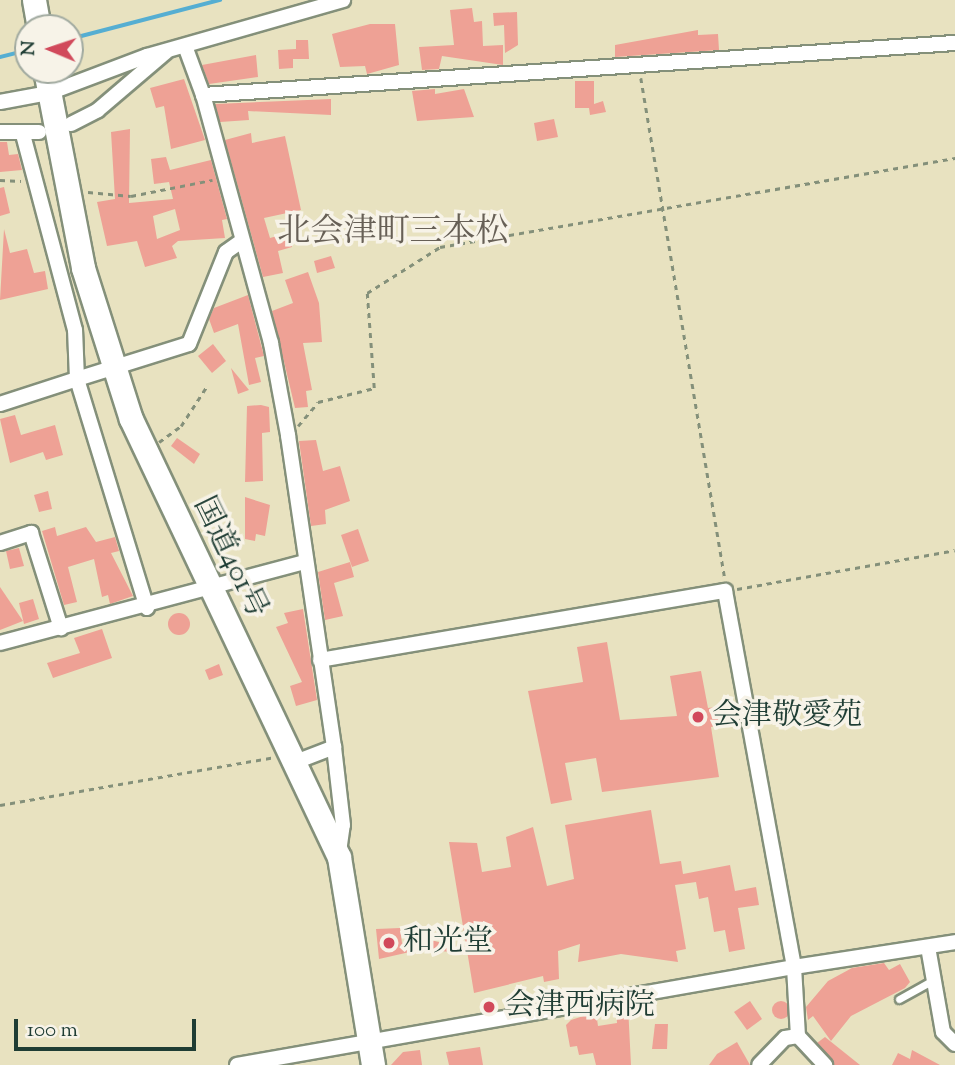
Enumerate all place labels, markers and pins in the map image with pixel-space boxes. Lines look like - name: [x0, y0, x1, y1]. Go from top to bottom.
- place label: 会津敬愛苑: [712, 699, 862, 735]
- marker: 会津敬愛苑: [690, 709, 706, 725]
- place label: 和光堂: [403, 925, 493, 961]
- marker: 和光堂: [381, 935, 397, 951]
- place label: 会津西病院: [505, 989, 655, 1025]
- marker: 会津西病院: [479, 997, 499, 1017]

